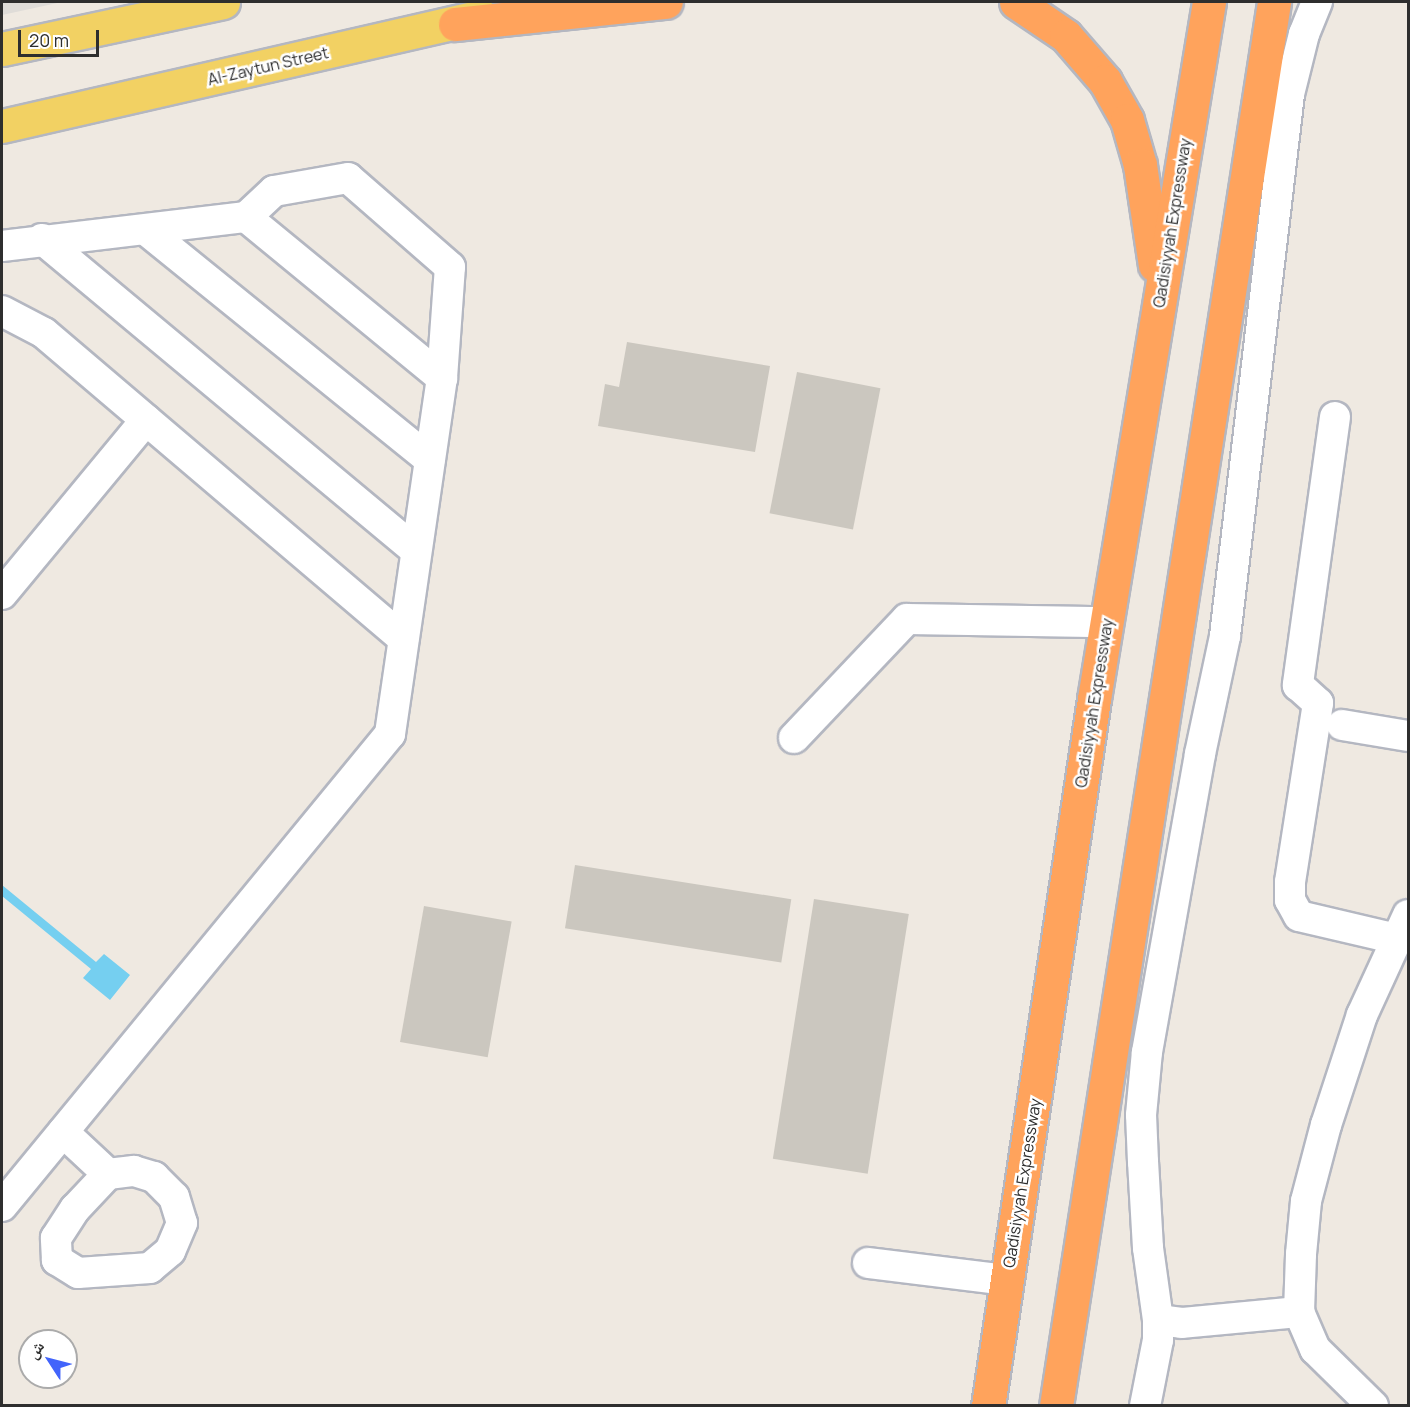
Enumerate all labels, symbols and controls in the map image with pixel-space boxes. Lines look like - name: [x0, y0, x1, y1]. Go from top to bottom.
- scale bar: [21, 18, 102, 56]
- text: 20 m: [29, 28, 69, 52]
- street label: Al-Zaytun Street: [206, 43, 330, 89]
- street label: Qadisiyyah Expressway: [1149, 137, 1195, 309]
- street label: Qadisiyyah Expressway: [1071, 617, 1117, 789]
- street label: Qadisiyyah Expressway: [999, 1097, 1045, 1269]
- north arrow: [18, 1329, 78, 1389]
- text: ش: [21, 1336, 49, 1363]

